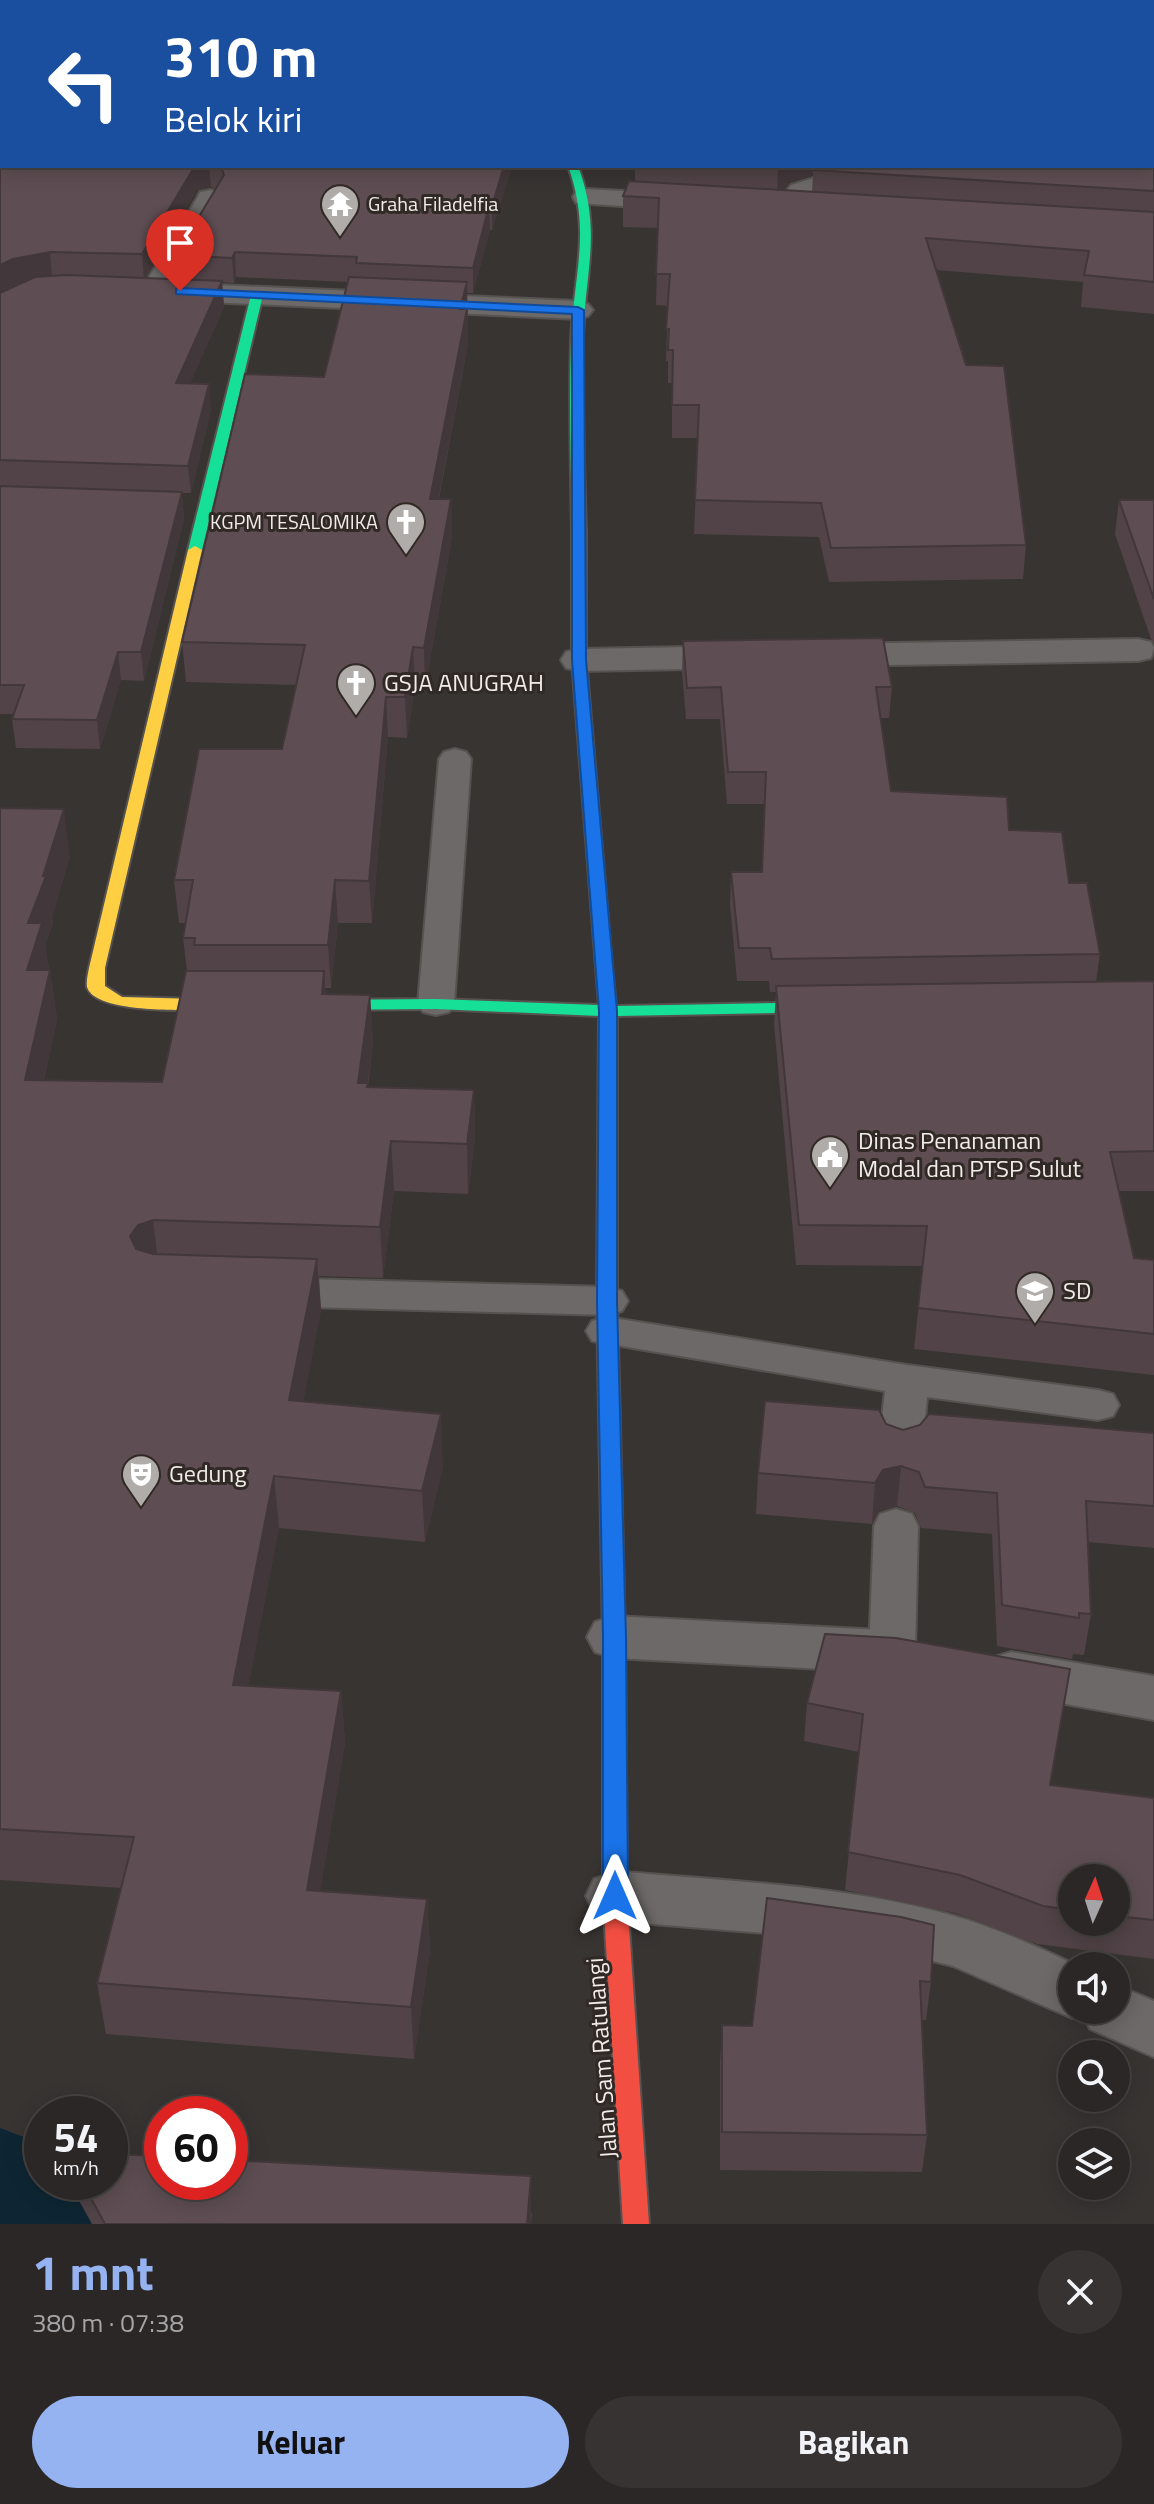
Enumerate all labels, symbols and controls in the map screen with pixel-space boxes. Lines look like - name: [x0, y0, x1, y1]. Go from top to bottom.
- text: 310 m: [164, 14, 317, 99]
- icon: left: [32, 32, 136, 136]
- text: Belok kiri: [164, 91, 302, 146]
- temple icon: Graha Filadelfia: [319, 183, 361, 238]
- place label: Graha Filadelfia: [368, 188, 498, 219]
- pin: [146, 209, 214, 291]
- icon: arrive: [158, 221, 202, 265]
- church icon: KGPM TESALOMIKA: [385, 501, 427, 556]
- place label: KGPM TESALOMIKA: [210, 506, 378, 537]
- church icon: GSJA ANUGRAH: [335, 662, 377, 717]
- place label: GSJA ANUGRAH: [384, 664, 544, 700]
- place label: Dinas Penanaman Modal dan PTSP Sulut: [858, 1122, 1082, 1186]
- public building icon: Dinas Penanaman Modal dan PTSP Sulut: [809, 1134, 851, 1189]
- school or university icon: SD: [1014, 1270, 1056, 1325]
- place label: SD: [1063, 1272, 1092, 1308]
- theatre icon: Gedung: [120, 1453, 162, 1508]
- place label: Gedung: [169, 1455, 247, 1491]
- position arrow: [573, 1854, 657, 1938]
- north arrow: [1058, 1864, 1130, 1936]
- map controls: [1058, 1864, 1130, 2200]
- button: sound: [1058, 1952, 1130, 2024]
- street label: Jalan Sam Ratulangi: [576, 1957, 626, 2160]
- button: search: [1058, 2040, 1130, 2112]
- speed limit sign: 60: [144, 2096, 248, 2200]
- text: 54: [54, 2107, 98, 2168]
- button: layers: [1058, 2128, 1130, 2200]
- text: km/h: [53, 2152, 99, 2183]
- text: 1 mnt: [32, 2236, 154, 2309]
- button: close: [1038, 2250, 1122, 2334]
- text: 380 m · 07:38: [32, 2303, 184, 2342]
- button: Keluar: [32, 2396, 569, 2488]
- button: Bagikan: [585, 2396, 1122, 2488]

